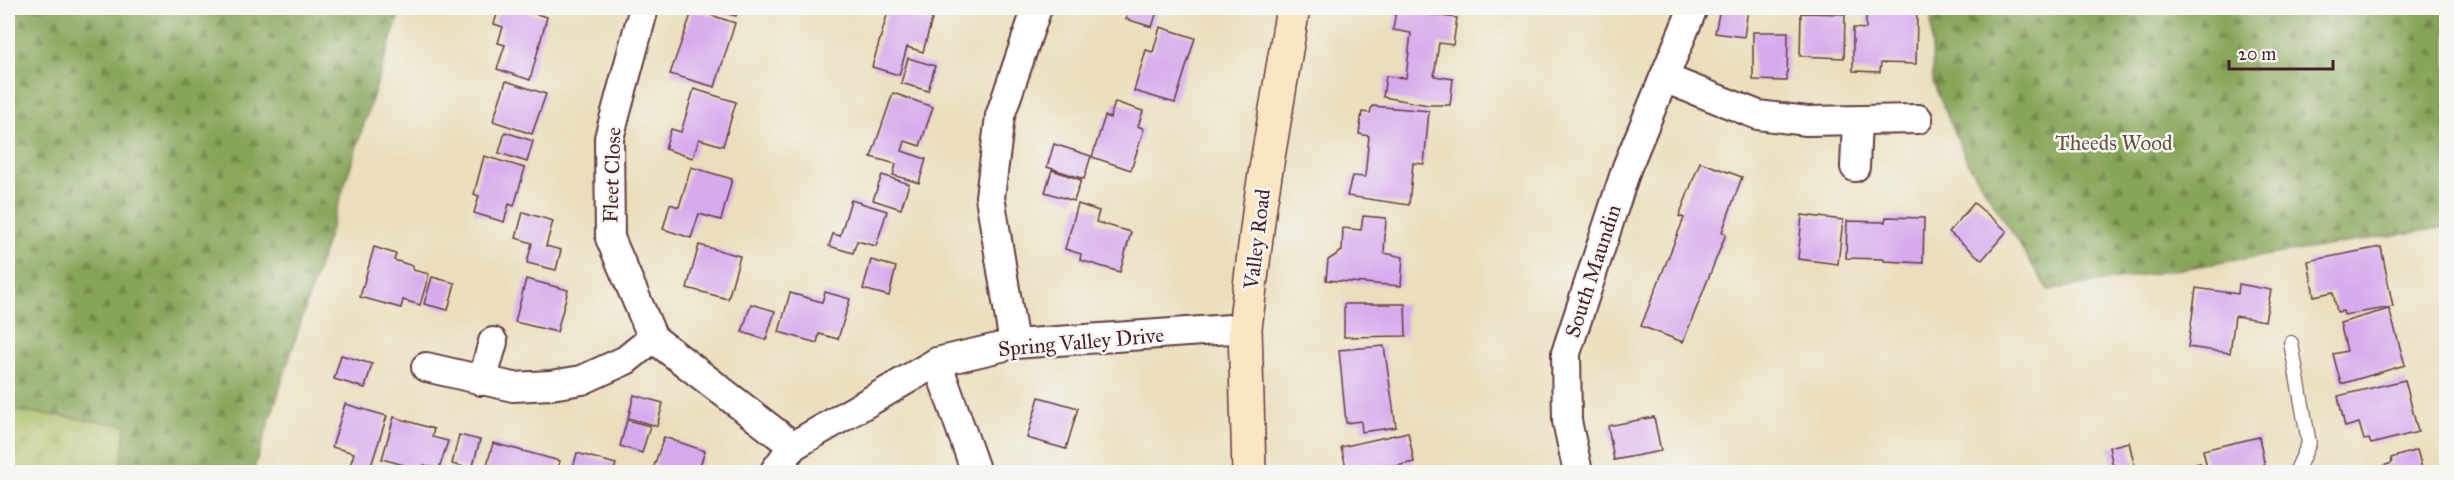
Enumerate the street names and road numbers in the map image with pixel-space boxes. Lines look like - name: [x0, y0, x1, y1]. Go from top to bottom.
- street label: Fleet Close: [597, 126, 627, 223]
- street label: Valley Road: [1238, 187, 1276, 292]
- street label: South Maundin: [1559, 201, 1627, 341]
- street label: Spring Valley Drive: [997, 322, 1165, 362]

